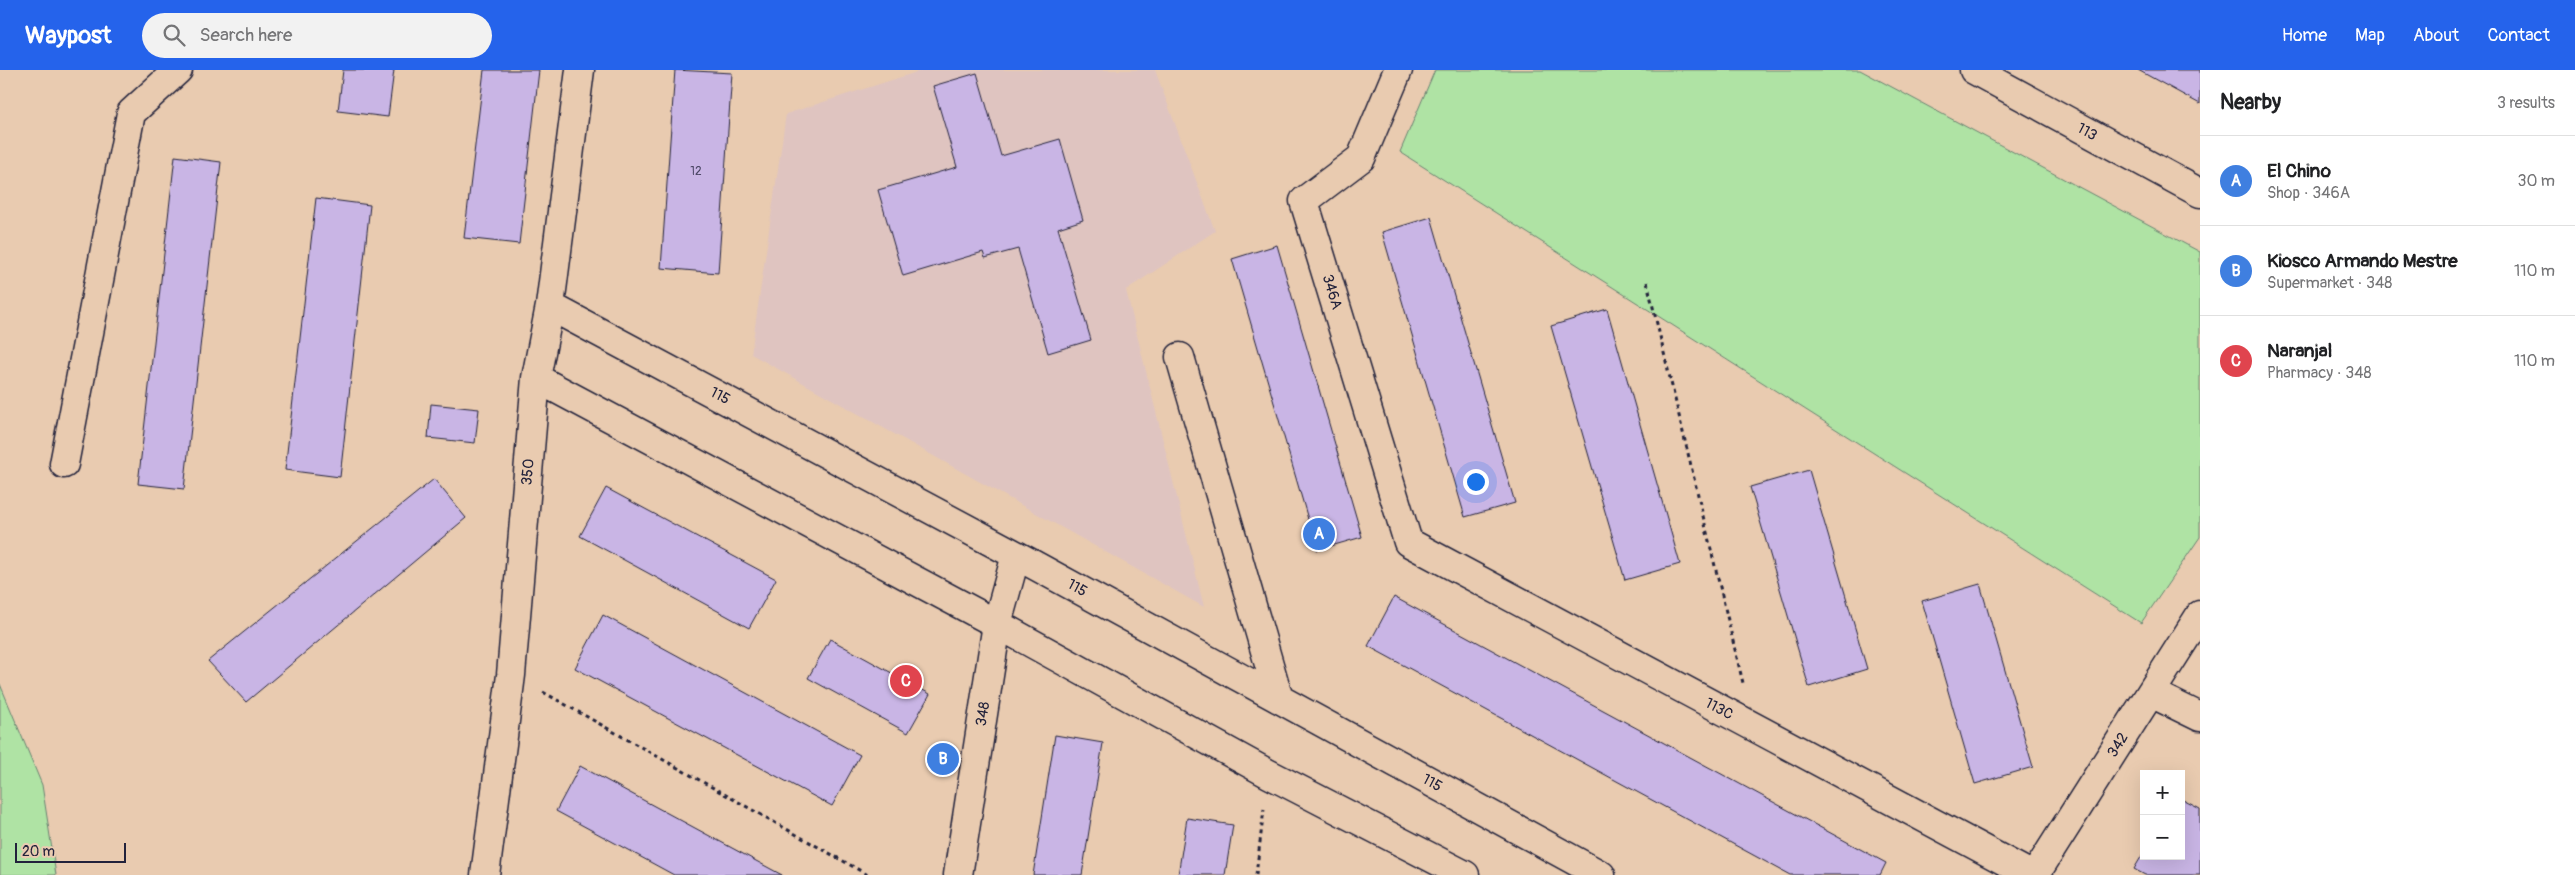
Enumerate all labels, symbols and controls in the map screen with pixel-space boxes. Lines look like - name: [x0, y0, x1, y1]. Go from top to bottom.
- search box: [142, 13, 492, 58]
- text: Waypost: [25, 21, 112, 50]
- icon: search: [160, 21, 188, 49]
- text: Search here: [200, 23, 292, 47]
- text: Home: [2282, 24, 2327, 47]
- text: Map: [2355, 24, 2385, 47]
- text: About: [2413, 24, 2459, 47]
- text: Contact: [2487, 24, 2550, 47]
- text: Nearby: [2220, 89, 2281, 116]
- text: 3 results: [2497, 93, 2555, 113]
- street label: 113: [2074, 119, 2100, 145]
- text: El Chino: [2267, 159, 2331, 183]
- house number: 12: [690, 164, 702, 179]
- text: A: [2231, 171, 2241, 191]
- text: 30 m: [2517, 171, 2555, 191]
- text: Shop · 346A: [2267, 183, 2350, 203]
- text: Kiosco Armando Mestre: [2267, 249, 2458, 273]
- text: B: [2231, 261, 2241, 281]
- text: 110 m: [2514, 261, 2555, 281]
- street label: 346A: [1318, 272, 1346, 312]
- text: Supermarket · 348: [2267, 273, 2392, 293]
- text: Naranjal: [2267, 339, 2332, 363]
- text: C: [2231, 351, 2241, 371]
- text: 110 m: [2514, 351, 2555, 371]
- text: Pharmacy · 348: [2267, 363, 2371, 383]
- street label: 115: [707, 383, 733, 409]
- street label: 350: [517, 458, 539, 486]
- your location: [1463, 469, 1489, 495]
- pin: A: [1303, 515, 1335, 553]
- street label: 115: [1064, 575, 1090, 601]
- pin: C: [890, 662, 922, 700]
- street label: 113C: [1702, 694, 1736, 724]
- street label: 348: [972, 700, 994, 728]
- street label: 342: [2103, 729, 2133, 761]
- pin: B: [927, 740, 959, 778]
- street label: 115: [1419, 770, 1445, 796]
- map controls: [2140, 770, 2185, 860]
- button: +: [2140, 770, 2185, 815]
- button: −: [2140, 815, 2185, 860]
- scale bar: [15, 840, 126, 863]
- text: 20 m: [22, 843, 55, 860]

